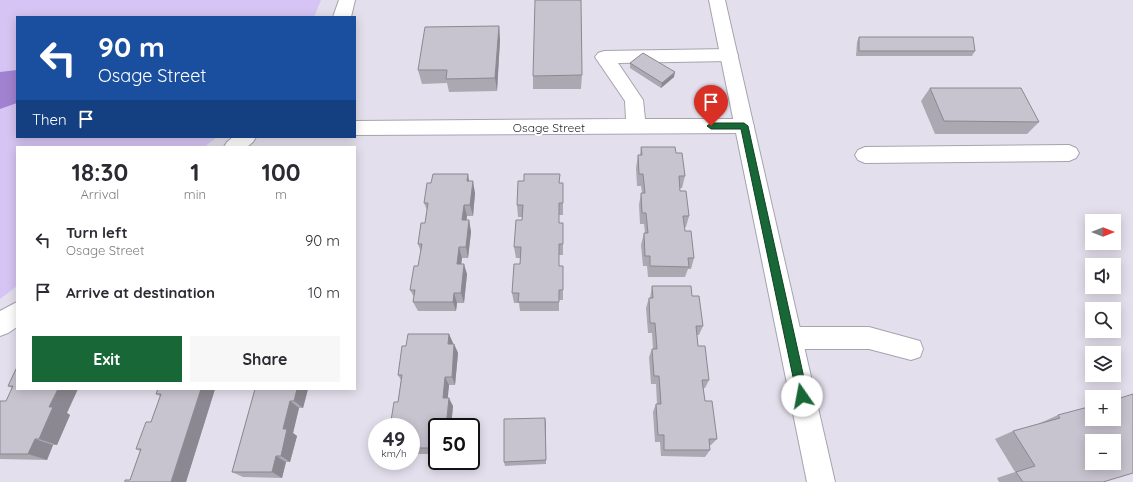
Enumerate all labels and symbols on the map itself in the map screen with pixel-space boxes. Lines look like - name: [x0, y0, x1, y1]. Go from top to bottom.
- pin: [694, 85, 728, 126]
- street label: Osage Street: [513, 120, 585, 135]
- north arrow: [1085, 214, 1121, 250]
- position arrow: [781, 375, 823, 417]
- speed limit sign: 50: [428, 418, 480, 470]

